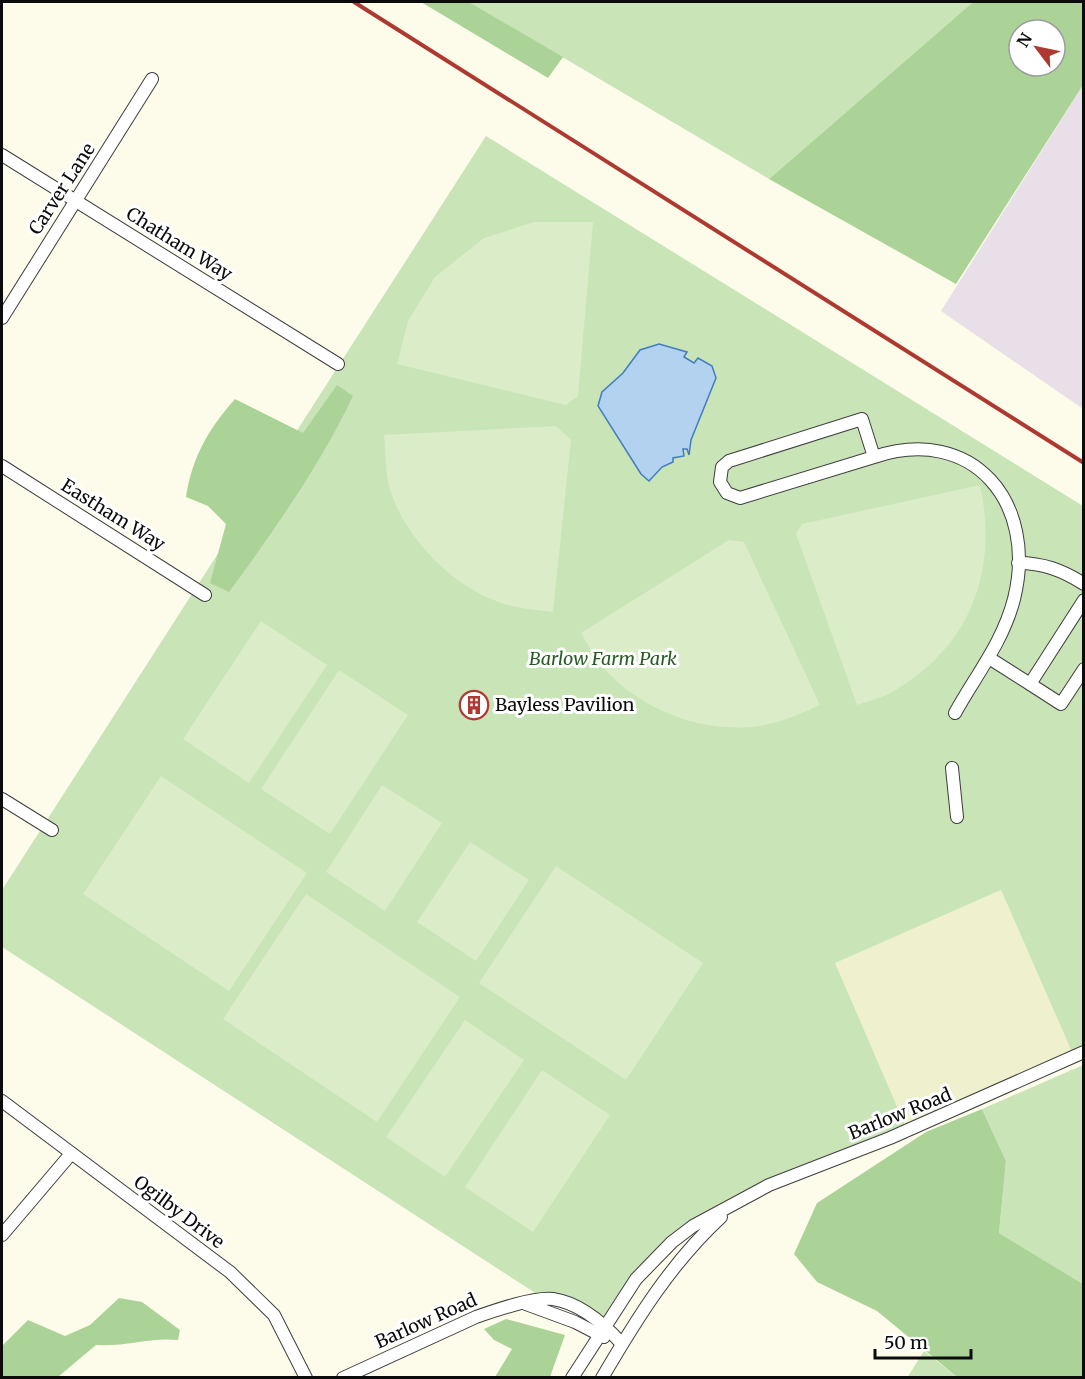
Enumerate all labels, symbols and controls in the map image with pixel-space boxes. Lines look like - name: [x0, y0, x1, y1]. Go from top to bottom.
- north arrow: [1007, 18, 1067, 78]
- text: N: [1012, 29, 1036, 51]
- street label: Carver Lane: [23, 139, 100, 239]
- street label: Chatham Way: [122, 202, 237, 286]
- street label: Eastham Way: [57, 474, 170, 556]
- park label: Barlow Farm Park: [529, 647, 677, 670]
- building icon: Bayless Pavilion: [458, 689, 490, 721]
- place label: Bayless Pavilion: [495, 693, 635, 716]
- street label: Barlow Road: [845, 1082, 955, 1145]
- street label: Ogilby Drive: [129, 1170, 229, 1253]
- street label: Barlow Road: [371, 1288, 480, 1353]
- scale bar: [875, 1322, 971, 1360]
- text: 50 m: [884, 1331, 928, 1354]

